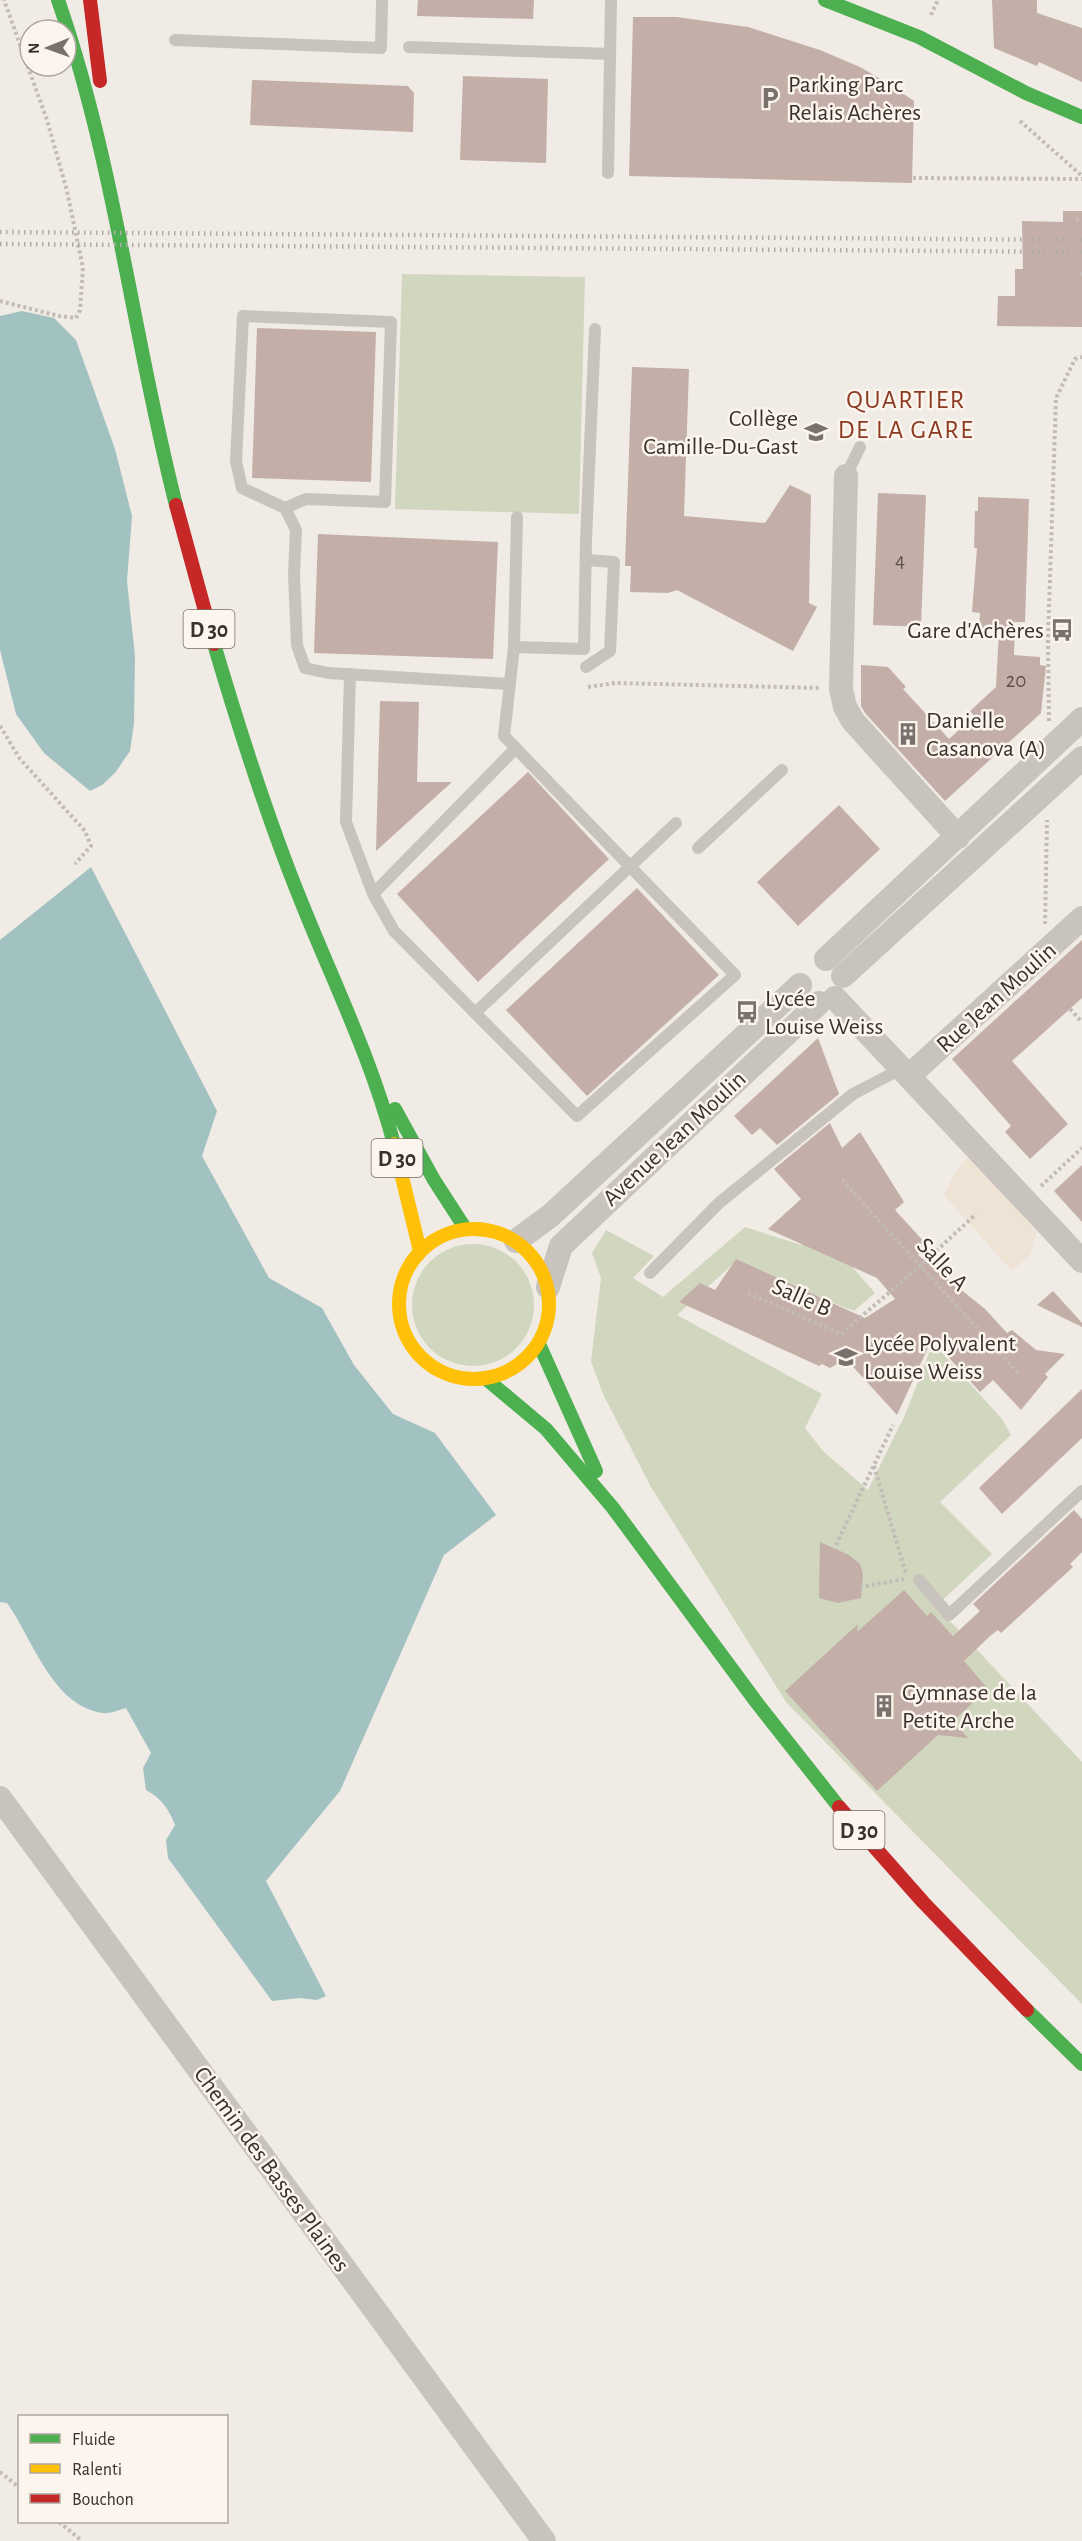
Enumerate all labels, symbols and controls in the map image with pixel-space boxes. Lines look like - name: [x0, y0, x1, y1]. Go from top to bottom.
- north arrow: [18, 18, 78, 78]
- text: N: [26, 43, 42, 54]
- place label: Parking Parc Relais Achères: [788, 73, 921, 125]
- parking icon: Parking Parc Relais Achères: [757, 85, 783, 111]
- district label: QUARTIER DE LA GARE: [838, 387, 974, 443]
- place label: Collège Camille-Du-Gast: [643, 407, 798, 459]
- school or university icon: Collège Camille-Du-Gast: [803, 419, 829, 445]
- house number: 4: [895, 550, 905, 571]
- road number: D 30: [184, 610, 234, 648]
- bus stop icon: Gare d'Achères: [1049, 617, 1075, 643]
- place label: Gare d'Achères: [907, 619, 1044, 643]
- house number: 20: [1006, 670, 1026, 691]
- place label: Danielle Casanova (A): [926, 709, 1046, 761]
- building icon: Danielle Casanova (A): [895, 721, 921, 747]
- street label: Rue Jean Moulin: [932, 938, 1061, 1057]
- place label: Lycée Louise Weiss: [765, 987, 883, 1039]
- bus stop icon: Lycée Louise Weiss: [734, 999, 760, 1025]
- street label: Avenue Jean Moulin: [599, 1067, 751, 1211]
- road number: D 30: [372, 1139, 422, 1177]
- street label: Salle A: [912, 1234, 973, 1296]
- street label: Salle B: [769, 1274, 835, 1321]
- place label: Lycée Polyvalent Louise Weiss: [864, 1332, 1016, 1384]
- school or university icon: Lycée Polyvalent Louise Weiss: [833, 1344, 859, 1370]
- place label: Gymnase de la Petite Arche: [902, 1681, 1037, 1733]
- building icon: Gymnase de la Petite Arche: [871, 1693, 897, 1719]
- road number: D 30: [834, 1811, 884, 1849]
- street label: Chemin des Basses Plaines: [189, 2063, 353, 2277]
- legend: [18, 2415, 228, 2523]
- text: Fluide: [72, 2431, 115, 2449]
- text: Ralenti: [72, 2461, 122, 2479]
- text: Bouchon: [72, 2491, 134, 2509]

